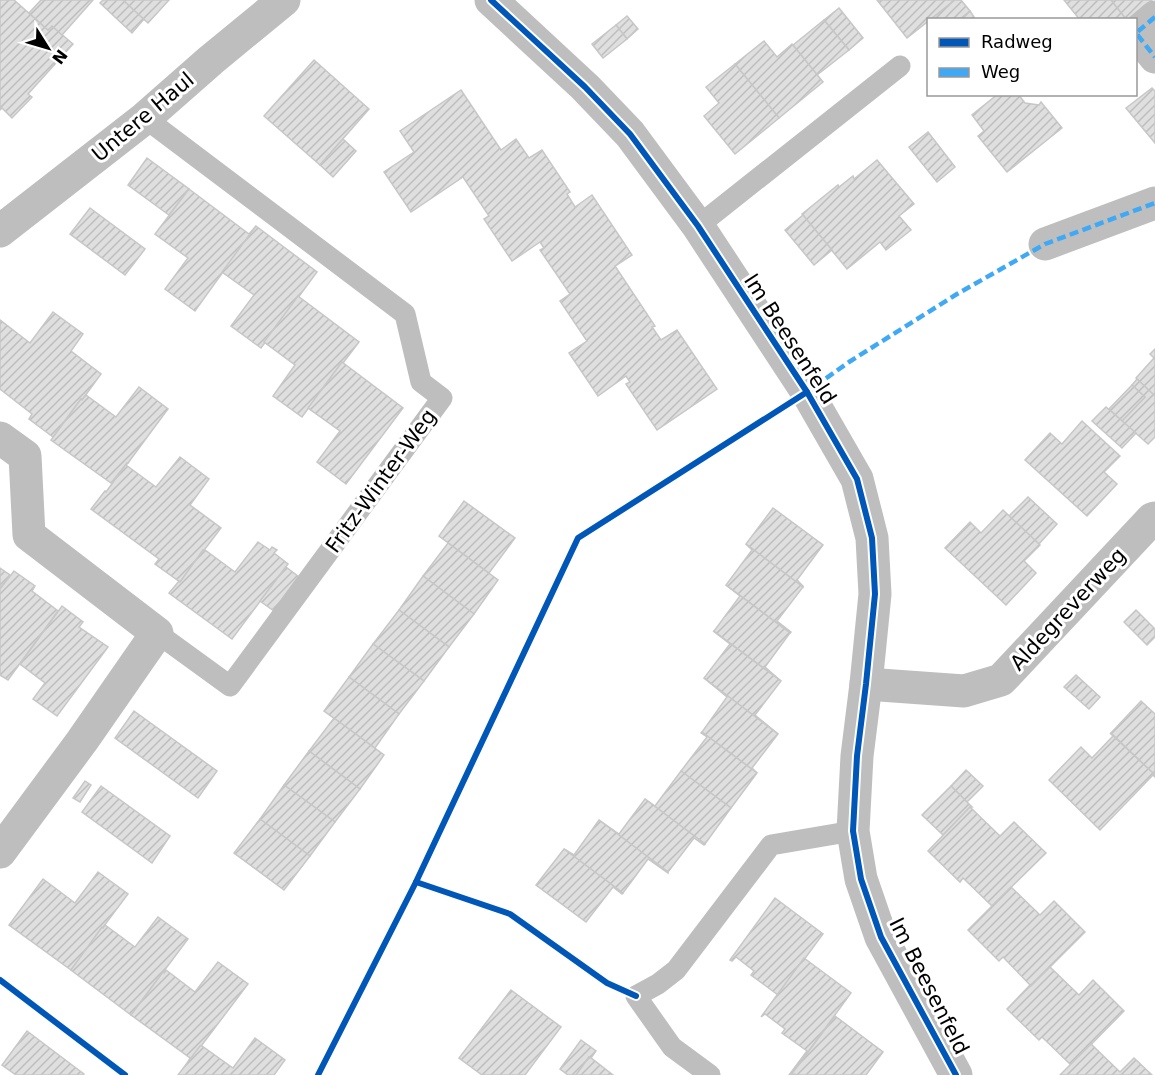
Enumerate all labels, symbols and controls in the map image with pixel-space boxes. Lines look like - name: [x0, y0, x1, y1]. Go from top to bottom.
- north arrow: [18, 18, 78, 78]
- legend: [927, 18, 1137, 96]
- text: Radweg: [981, 31, 1053, 52]
- text: N: [48, 46, 71, 68]
- text: Weg: [981, 61, 1020, 82]
- street label: Untere Haul: [87, 68, 199, 166]
- street label: Im Beesenfeld: [739, 269, 841, 409]
- street label: Fritz-Winter-Weg: [321, 405, 441, 557]
- street label: Aldegreverweg: [1005, 543, 1131, 675]
- street label: Im Beesenfeld: [884, 914, 974, 1058]

